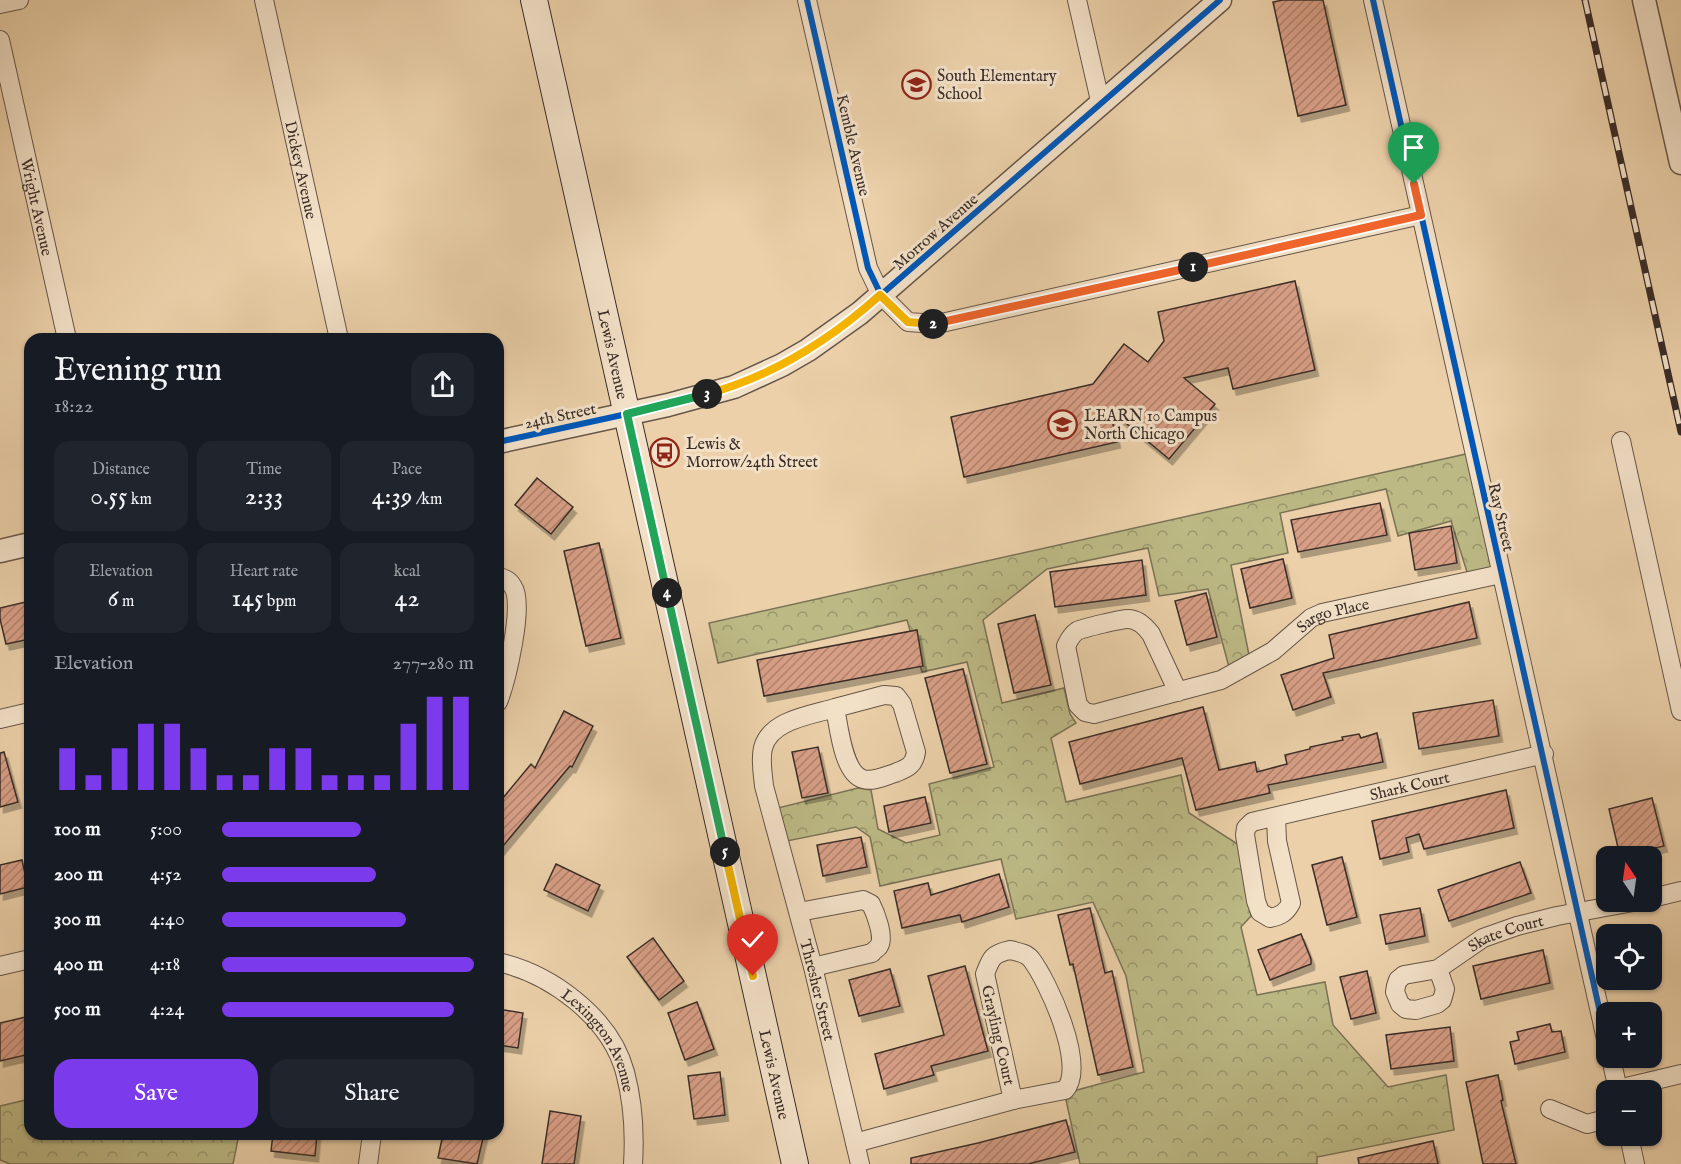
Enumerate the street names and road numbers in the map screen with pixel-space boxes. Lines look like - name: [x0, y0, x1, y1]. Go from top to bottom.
- street label: Kemble Avenue: [831, 93, 873, 198]
- street label: Dickey Avenue: [279, 119, 320, 221]
- street label: Wright Avenue: [15, 156, 56, 258]
- street label: Morrow Avenue: [890, 190, 983, 275]
- street label: Lewis Avenue: [592, 308, 631, 402]
- street label: 24th Street: [523, 400, 598, 434]
- street label: Ray Street: [1482, 481, 1518, 554]
- street label: Sargo Place: [1293, 595, 1371, 638]
- street label: Shark Court: [1368, 768, 1452, 806]
- street label: Skate Court: [1465, 912, 1546, 957]
- street label: Thresher Street: [794, 937, 838, 1044]
- street label: Grayling Court: [976, 983, 1018, 1088]
- street label: Lexington Avenue: [557, 985, 637, 1094]
- street label: Lewis Avenue: [753, 1028, 793, 1122]

